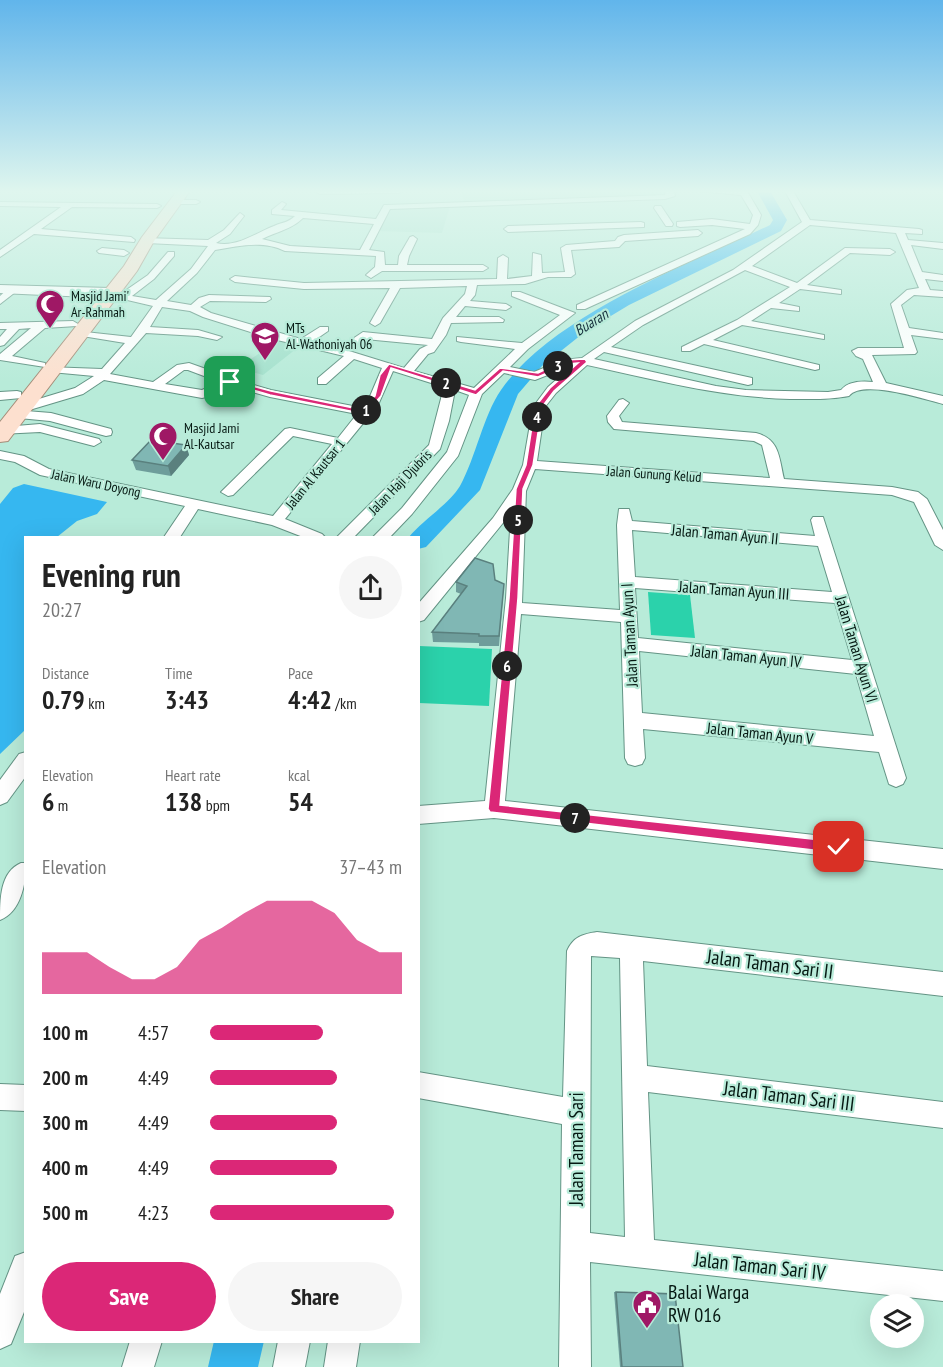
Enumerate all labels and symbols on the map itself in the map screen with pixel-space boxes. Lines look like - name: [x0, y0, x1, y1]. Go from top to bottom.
- place label: Masjid Jami' Ar-Rahmah: [71, 287, 129, 321]
- mosque icon: Masjid Jami' Ar-Rahmah: [34, 288, 66, 330]
- water label: Buaran: [571, 304, 613, 340]
- place label: MTs Al-Wathoniyah 06: [286, 319, 372, 353]
- school or university icon: MTs Al-Wathoniyah 06: [249, 320, 281, 362]
- pin: 3: [543, 351, 573, 381]
- pin: [204, 356, 255, 407]
- pin: 2: [431, 368, 461, 398]
- pin: 1: [351, 395, 381, 425]
- pin: 4: [522, 402, 552, 432]
- place label: Masjid Jami Al-Kautsar: [184, 419, 239, 453]
- mosque icon: Masjid Jami Al-Kautsar: [147, 420, 179, 462]
- street label: Jalan Al Kautsar 1: [281, 435, 349, 513]
- street label: Jalan Haji Djubris: [364, 446, 436, 519]
- street label: Jalan Gunung Kelud: [605, 462, 702, 486]
- street label: Jalan Waru Doyong: [49, 465, 142, 501]
- pin: 5: [503, 505, 533, 535]
- street label: Jalan Taman Ayun II: [670, 519, 779, 549]
- street label: Jalan Taman Ayun III: [677, 576, 790, 604]
- street label: Jalan Taman Ayun I: [616, 583, 642, 688]
- street label: Jalan Taman Ayun VI: [831, 592, 883, 705]
- street label: Jalan Taman Ayun IV: [689, 640, 803, 672]
- pin: 6: [492, 651, 522, 681]
- street label: Jalan Taman Ayun V: [705, 717, 815, 749]
- pin: 7: [560, 803, 590, 833]
- pin: [813, 821, 864, 872]
- street label: Jalan Taman Sari II: [704, 943, 835, 985]
- street label: Jalan Taman Sari III: [721, 1075, 856, 1117]
- street label: Jalan Taman Sari: [563, 1092, 589, 1207]
- street label: Jalan Taman Sari IV: [692, 1246, 828, 1286]
- place label: Balai Warga RW 016: [668, 1279, 749, 1328]
- public building icon: Balai Warga RW 016: [631, 1288, 663, 1330]

